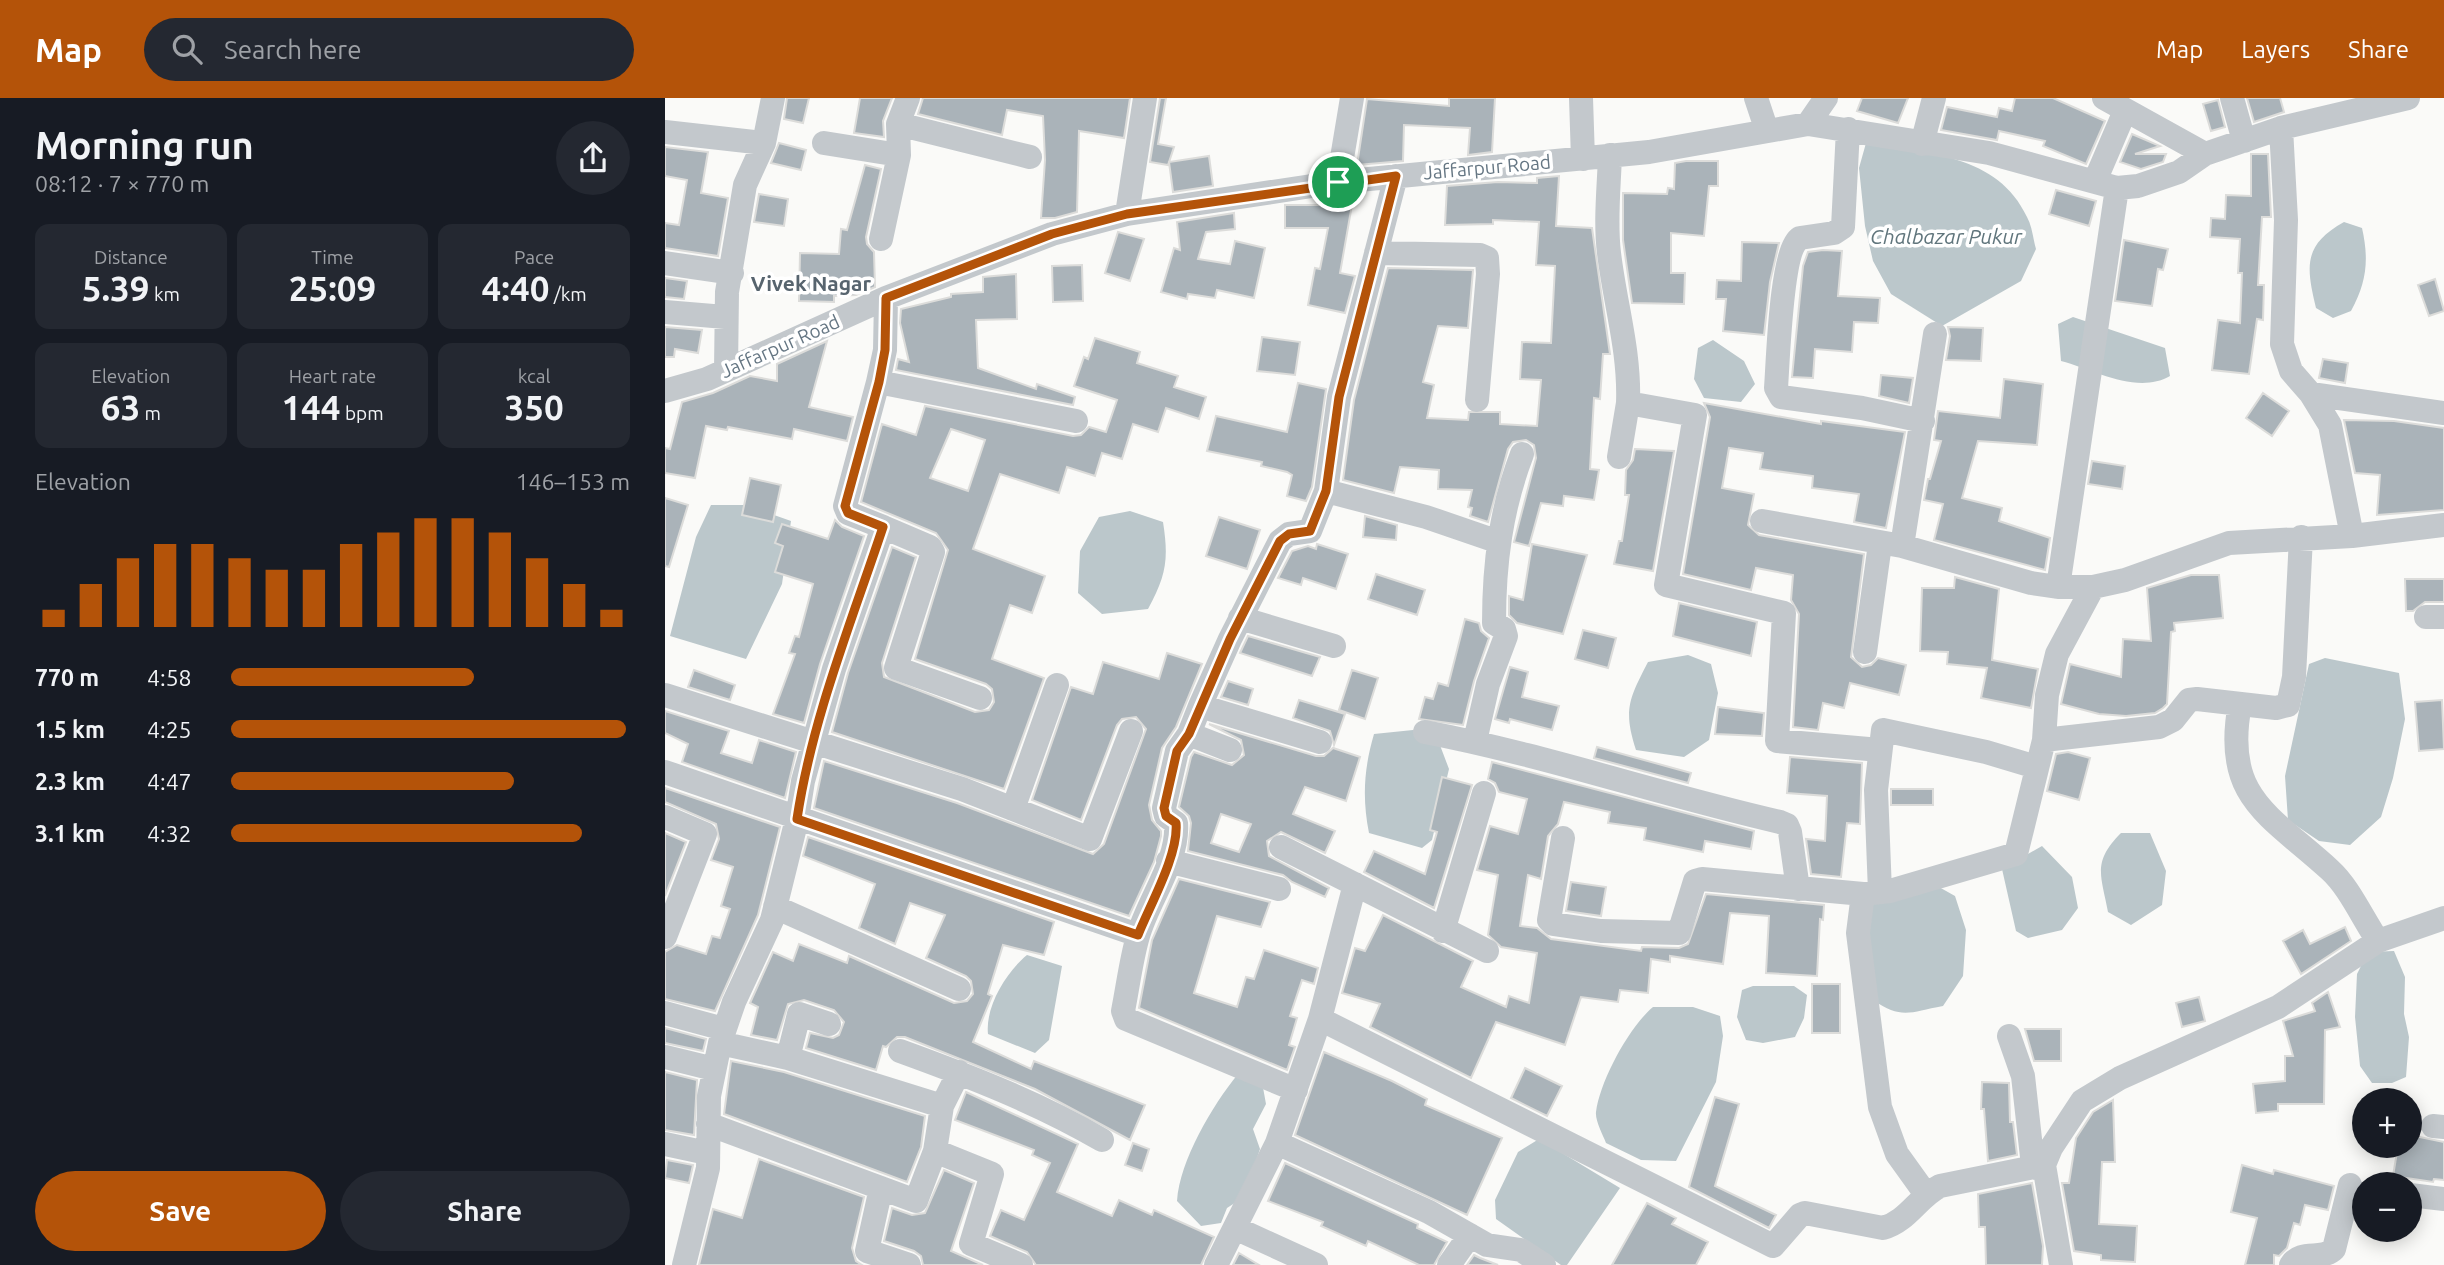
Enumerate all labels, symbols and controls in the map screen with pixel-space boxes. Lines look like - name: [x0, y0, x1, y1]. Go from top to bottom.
- search box: [144, 18, 634, 81]
- icon: search: [168, 30, 206, 68]
- text: Map: [35, 31, 102, 68]
- text: Search here: [224, 35, 362, 64]
- text: Map: [2156, 36, 2203, 63]
- text: Layers: [2241, 36, 2310, 63]
- text: Share: [2348, 36, 2409, 63]
- button: share: [556, 121, 630, 195]
- text: Morning run: [35, 124, 254, 166]
- street label: Jaffarpur Road: [1422, 150, 1552, 184]
- pin: [1308, 152, 1368, 212]
- icon: arrive: [1319, 163, 1357, 201]
- text: 08:12 · 7 × 770 m: [35, 171, 209, 196]
- water label: Chalbazar Pukur: [1870, 224, 2023, 248]
- text: Distance: [94, 246, 168, 268]
- text: Time: [311, 246, 354, 268]
- text: Pace: [514, 246, 554, 268]
- text: 5.39: [82, 268, 150, 308]
- text: 25:09: [289, 268, 376, 308]
- text: 4:40: [482, 268, 549, 308]
- district label: Vivek Nagar: [751, 271, 872, 295]
- text: km: [150, 283, 180, 305]
- text: /km: [549, 283, 587, 305]
- street label: Jaffarpur Road: [717, 310, 843, 382]
- text: Elevation: [91, 365, 170, 387]
- text: Heart rate: [289, 365, 376, 387]
- text: kcal: [518, 365, 551, 387]
- text: 63: [101, 387, 140, 427]
- text: 144: [281, 387, 341, 427]
- text: 350: [505, 387, 564, 427]
- text: m: [140, 402, 161, 424]
- text: bpm: [341, 402, 384, 424]
- text: Elevation: [35, 469, 131, 494]
- text: 146–153 m: [516, 469, 630, 494]
- text: 770 m: [35, 665, 99, 690]
- text: 4:58: [147, 665, 192, 690]
- text: 1.5 km: [35, 717, 105, 742]
- text: 4:25: [147, 717, 192, 742]
- text: 2.3 km: [35, 769, 105, 794]
- text: 4:47: [147, 769, 192, 794]
- text: 3.1 km: [35, 821, 105, 846]
- text: 4:32: [147, 821, 192, 846]
- map controls: [2352, 1088, 2422, 1242]
- button: +: [2352, 1088, 2422, 1158]
- button: Save: [35, 1171, 326, 1251]
- button: Share: [340, 1171, 630, 1251]
- button: −: [2352, 1172, 2422, 1242]

